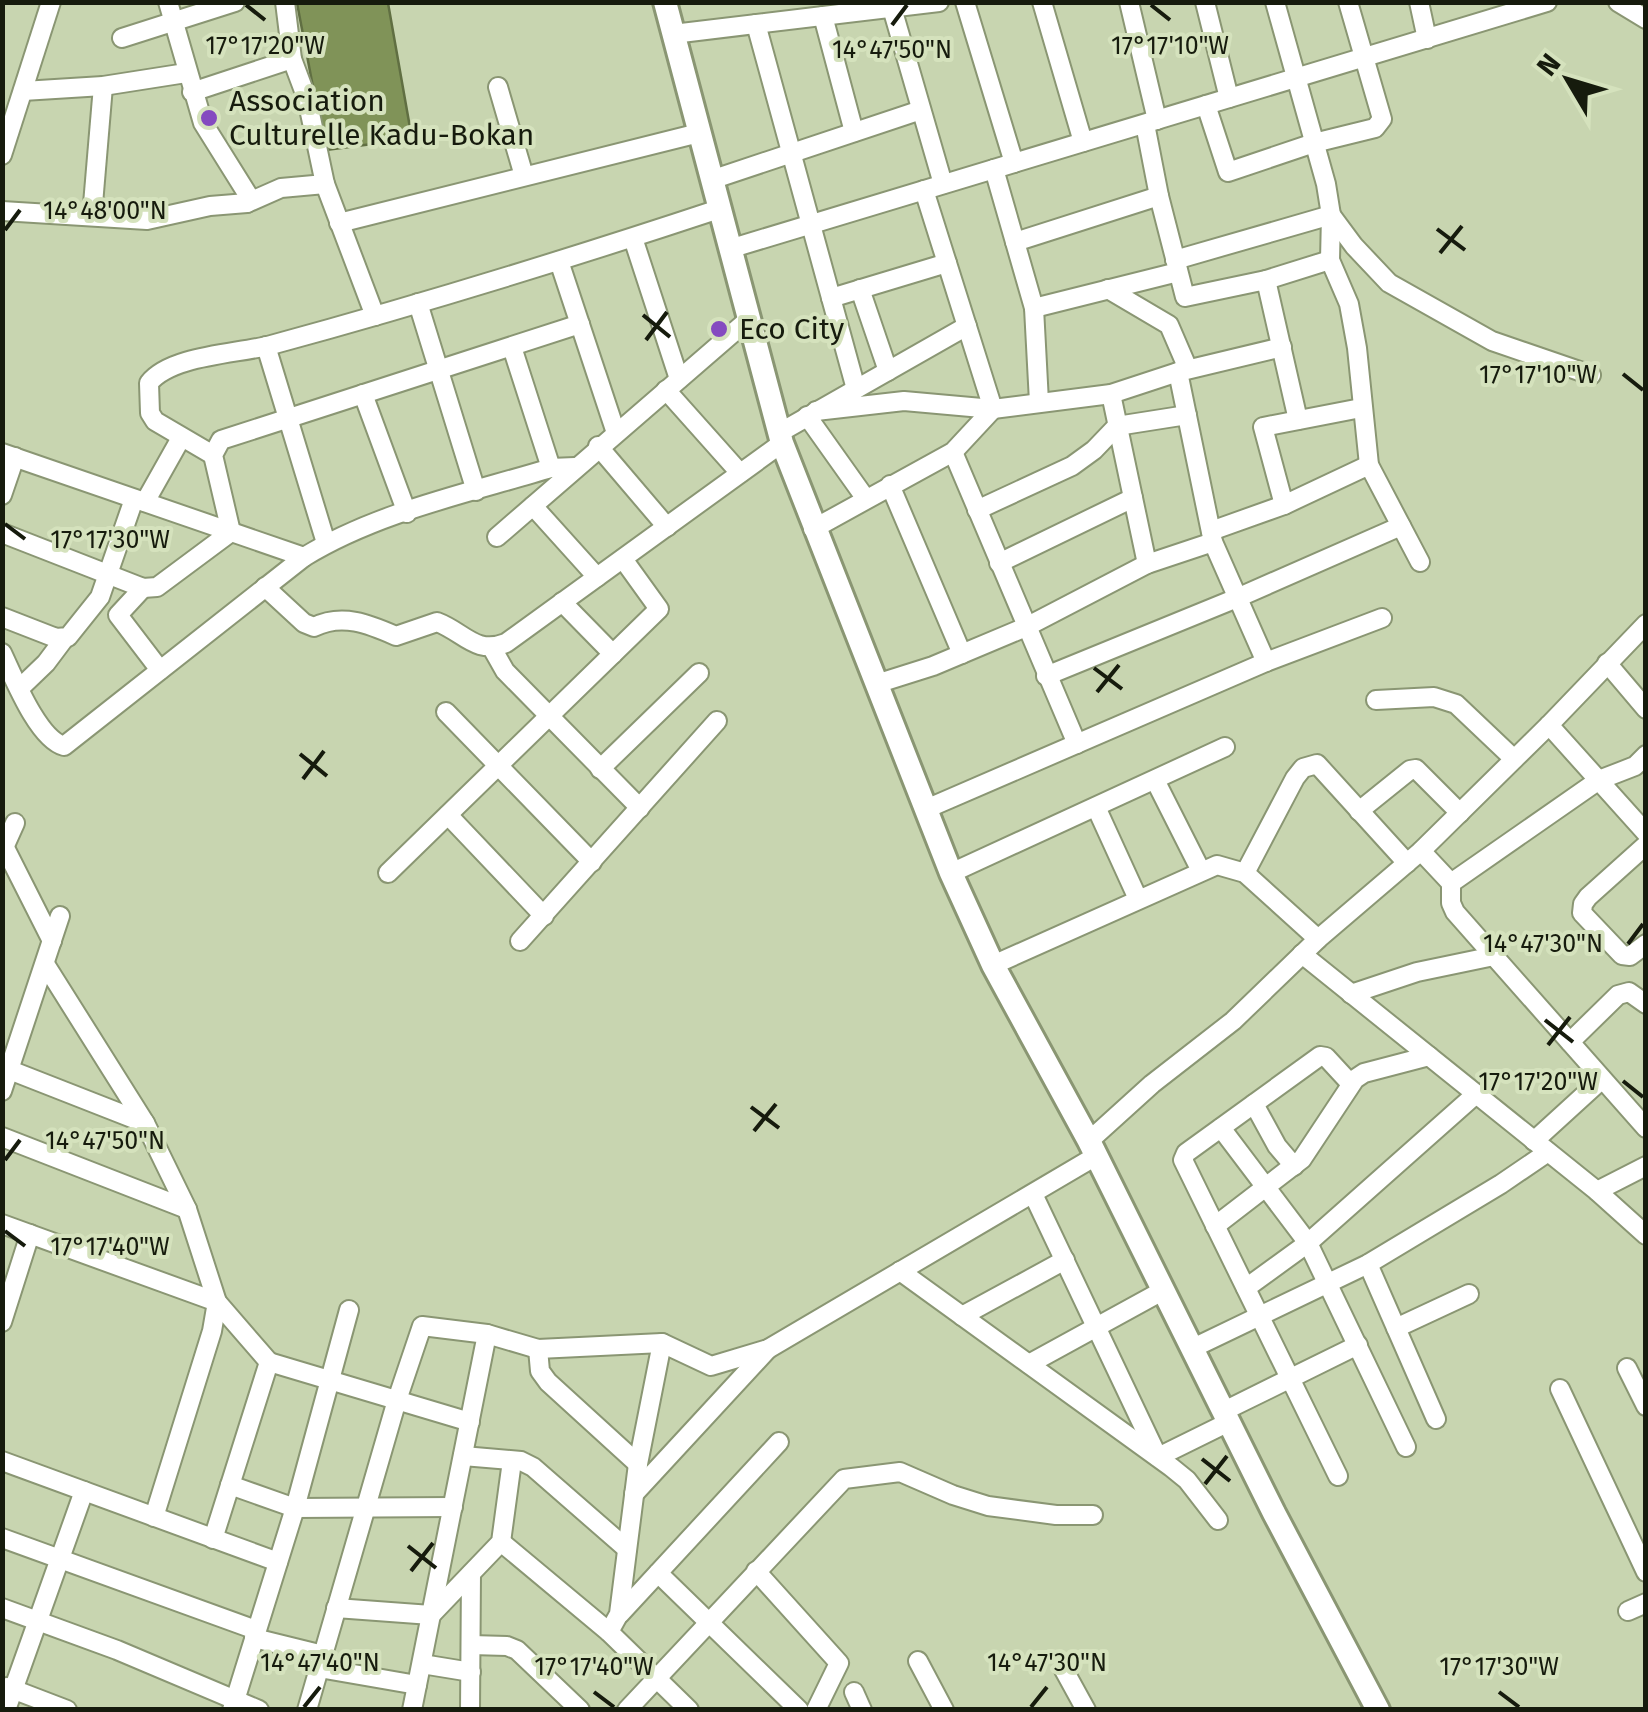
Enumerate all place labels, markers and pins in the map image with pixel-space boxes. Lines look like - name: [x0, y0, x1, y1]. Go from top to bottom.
- place label: Association Culturelle Kadu-Bokan: [229, 83, 534, 153]
- marker: Association Culturelle Kadu-Bokan: [198, 107, 220, 129]
- place label: Eco City: [739, 311, 845, 347]
- marker: Eco City: [708, 318, 730, 340]

